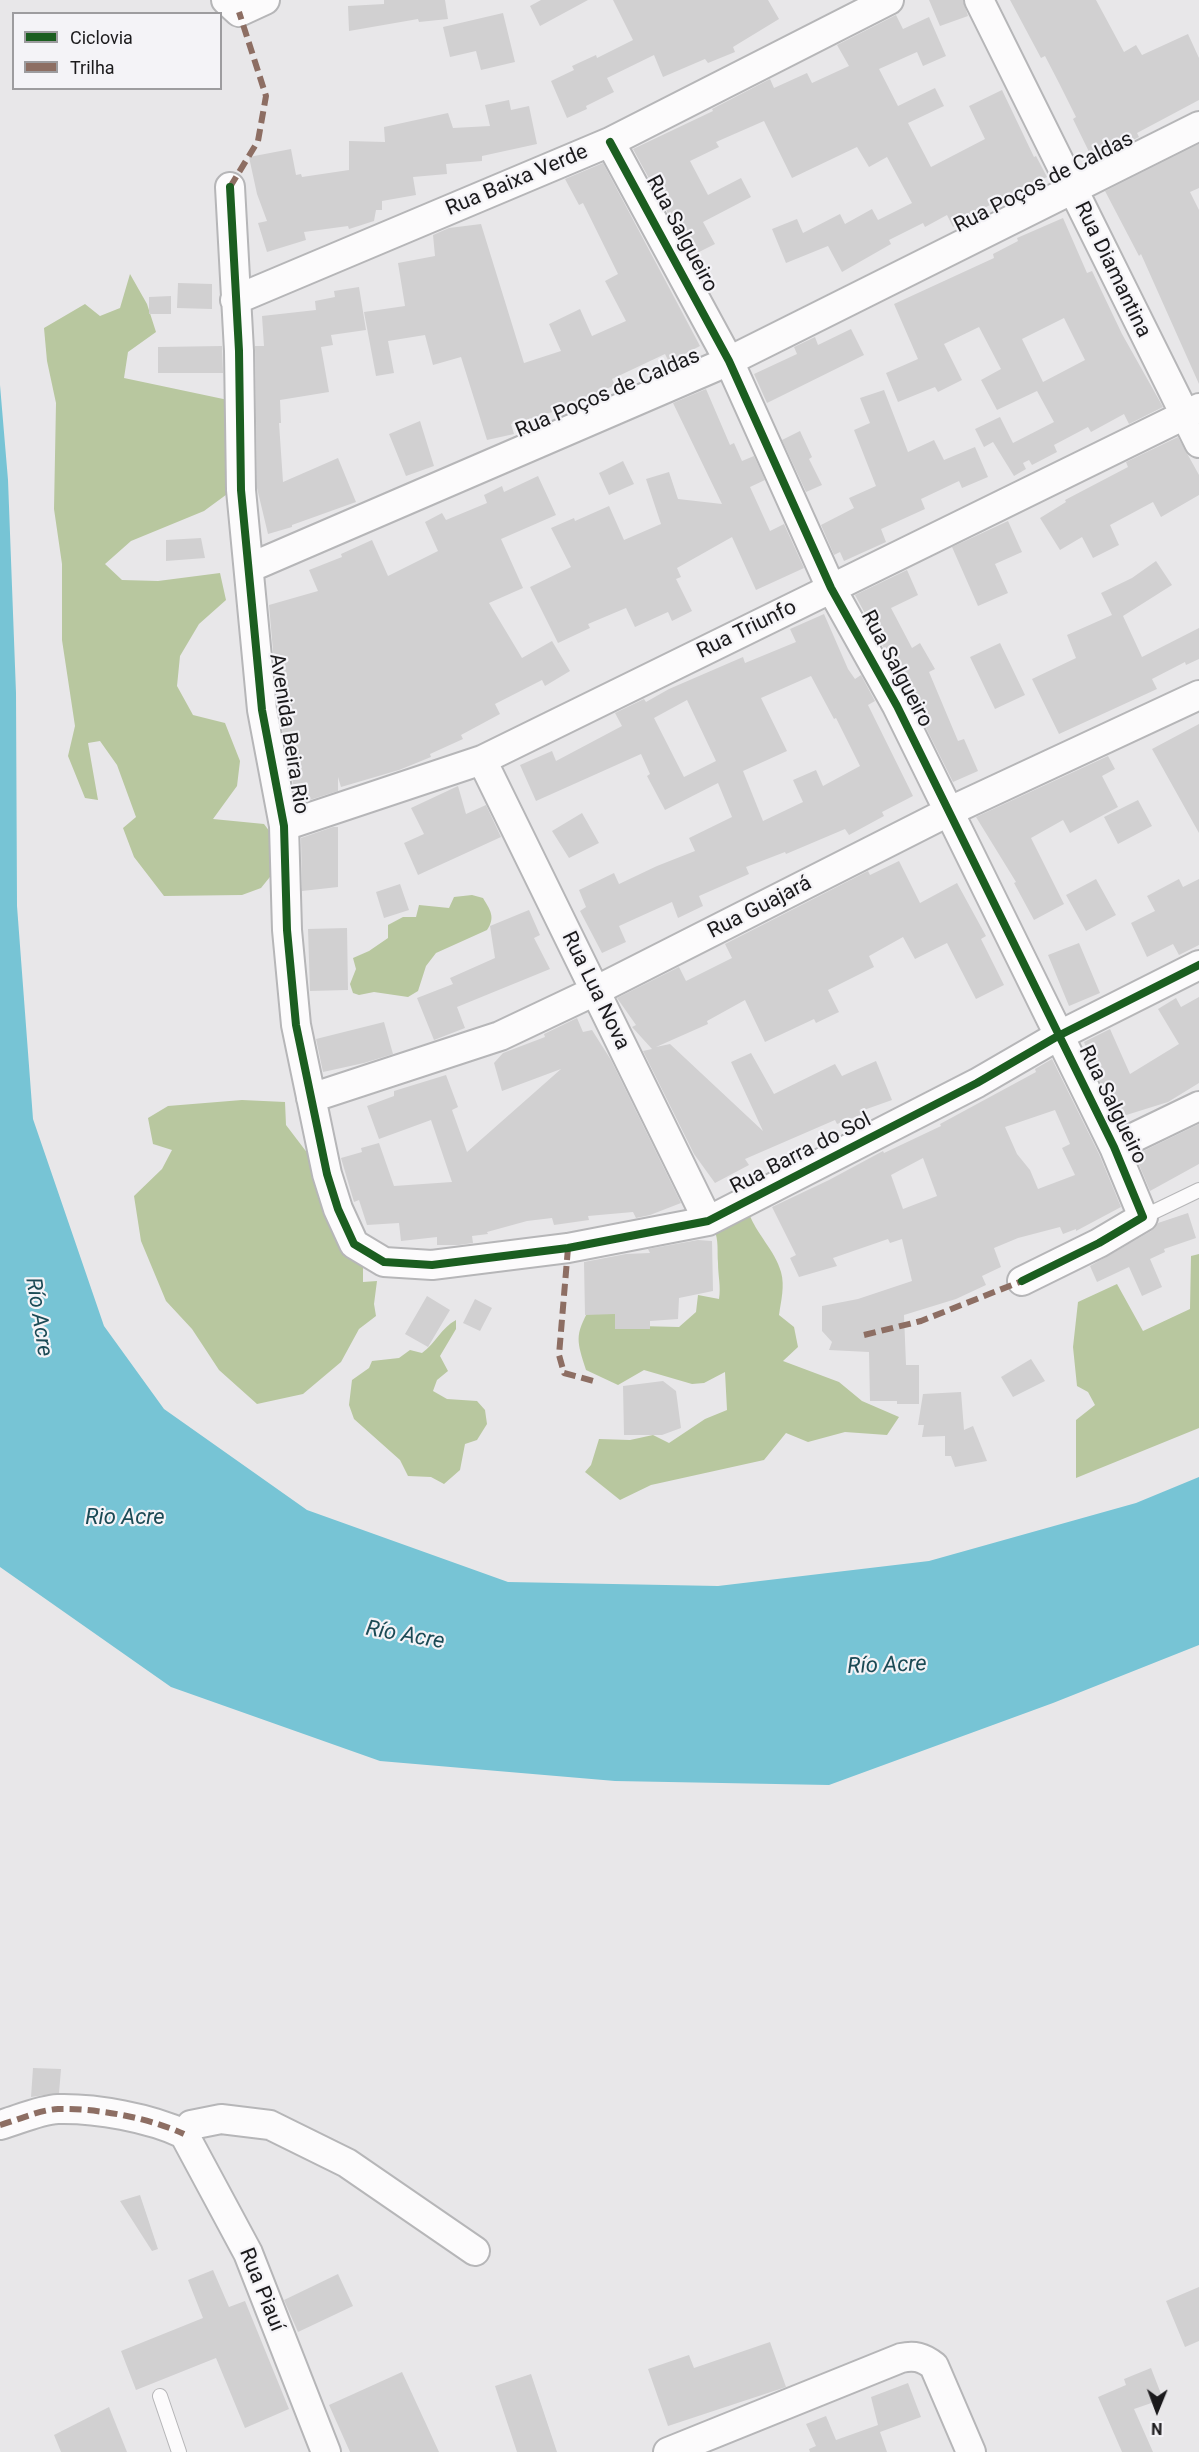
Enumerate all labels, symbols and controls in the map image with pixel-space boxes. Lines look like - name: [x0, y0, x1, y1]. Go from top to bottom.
- legend: [12, 12, 222, 90]
- text: Ciclovia: [70, 27, 133, 48]
- text: Trilha: [70, 57, 115, 78]
- street label: Rua Poços de Caldas: [950, 127, 1138, 239]
- street label: Rua Baixa Verde: [442, 140, 592, 222]
- street label: Rua Salgueiro: [640, 171, 722, 297]
- street label: Rua Diamantina: [1068, 198, 1156, 342]
- street label: Rua Poços de Caldas: [512, 344, 704, 444]
- street label: Rua Triunfo: [693, 595, 801, 665]
- street label: Rua Salgueiro: [855, 606, 937, 732]
- street label: Avenida Beira Rio: [263, 652, 313, 816]
- street label: Rua Guajará: [704, 871, 816, 945]
- street label: Rua Lua Nova: [556, 928, 634, 1054]
- street label: Rua Salgueiro: [1072, 1042, 1152, 1168]
- street label: Rua Barra do Sol: [726, 1108, 876, 1200]
- water label: Río Acre: [19, 1276, 57, 1358]
- water label: Rio Acre: [85, 1505, 165, 1531]
- water label: Río Acre: [364, 1616, 446, 1656]
- water label: Río Acre: [847, 1651, 927, 1681]
- street label: Rua Piauí: [233, 2245, 289, 2335]
- north arrow: [1127, 2380, 1187, 2440]
- text: N: [1151, 2419, 1162, 2438]

